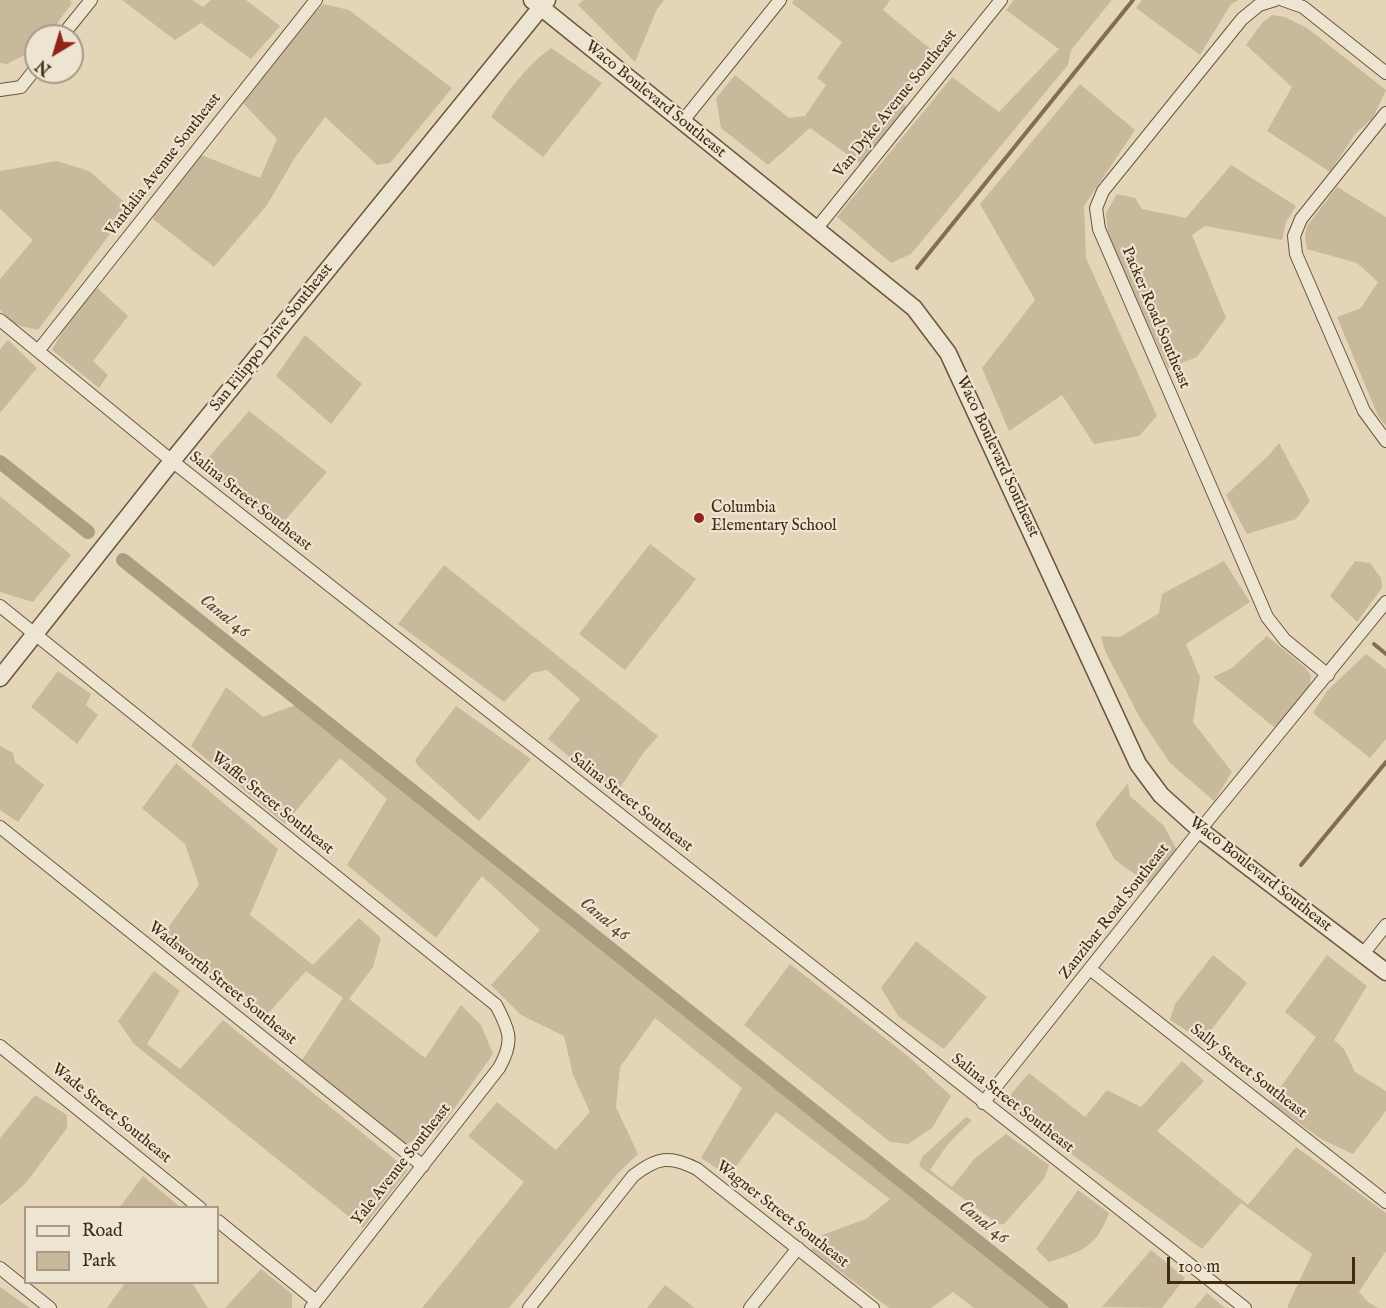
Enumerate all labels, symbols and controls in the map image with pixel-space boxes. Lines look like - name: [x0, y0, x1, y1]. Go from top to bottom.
- north arrow: [24, 24, 84, 84]
- street label: Van Dyke Avenue Southeast: [830, 26, 962, 182]
- street label: Waco Boulevard Southeast: [581, 37, 729, 163]
- text: N: [33, 54, 56, 79]
- street label: Vandalia Avenue Southeast: [102, 90, 226, 240]
- street label: Packer Road Southeast: [1116, 244, 1194, 392]
- street label: San Filippo Drive Southeast: [206, 260, 338, 416]
- street label: Waco Boulevard Southeast: [951, 373, 1043, 541]
- street label: Salina Street Southeast: [185, 448, 315, 556]
- place label: Columbia Elementary School: [711, 499, 837, 537]
- marker: Columbia Elementary School: [692, 511, 706, 525]
- water label: Canal 46: [195, 590, 253, 644]
- street label: Waffle Street Southeast: [207, 749, 337, 859]
- street label: Salina Street Southeast: [566, 749, 696, 857]
- street label: Waco Boulevard Southeast: [1185, 813, 1335, 937]
- street label: Zanzibar Road Southeast: [1056, 840, 1174, 984]
- water label: Canal 46: [575, 893, 633, 947]
- street label: Wadsworth Street Southeast: [144, 918, 300, 1050]
- street label: Sally Street Southeast: [1186, 1021, 1310, 1123]
- street label: Salina Street Southeast: [947, 1050, 1077, 1158]
- street label: Wade Street Southeast: [47, 1060, 175, 1168]
- street label: Yale Avenue Southeast: [348, 1100, 456, 1230]
- street label: Wagner Street Southeast: [712, 1157, 852, 1273]
- water label: Canal 46: [954, 1196, 1012, 1250]
- legend: [24, 1206, 219, 1284]
- text: Road: [82, 1220, 123, 1243]
- scale bar: [1170, 1245, 1358, 1283]
- text: Park: [82, 1250, 116, 1273]
- text: 100 m: [1178, 1256, 1220, 1279]

